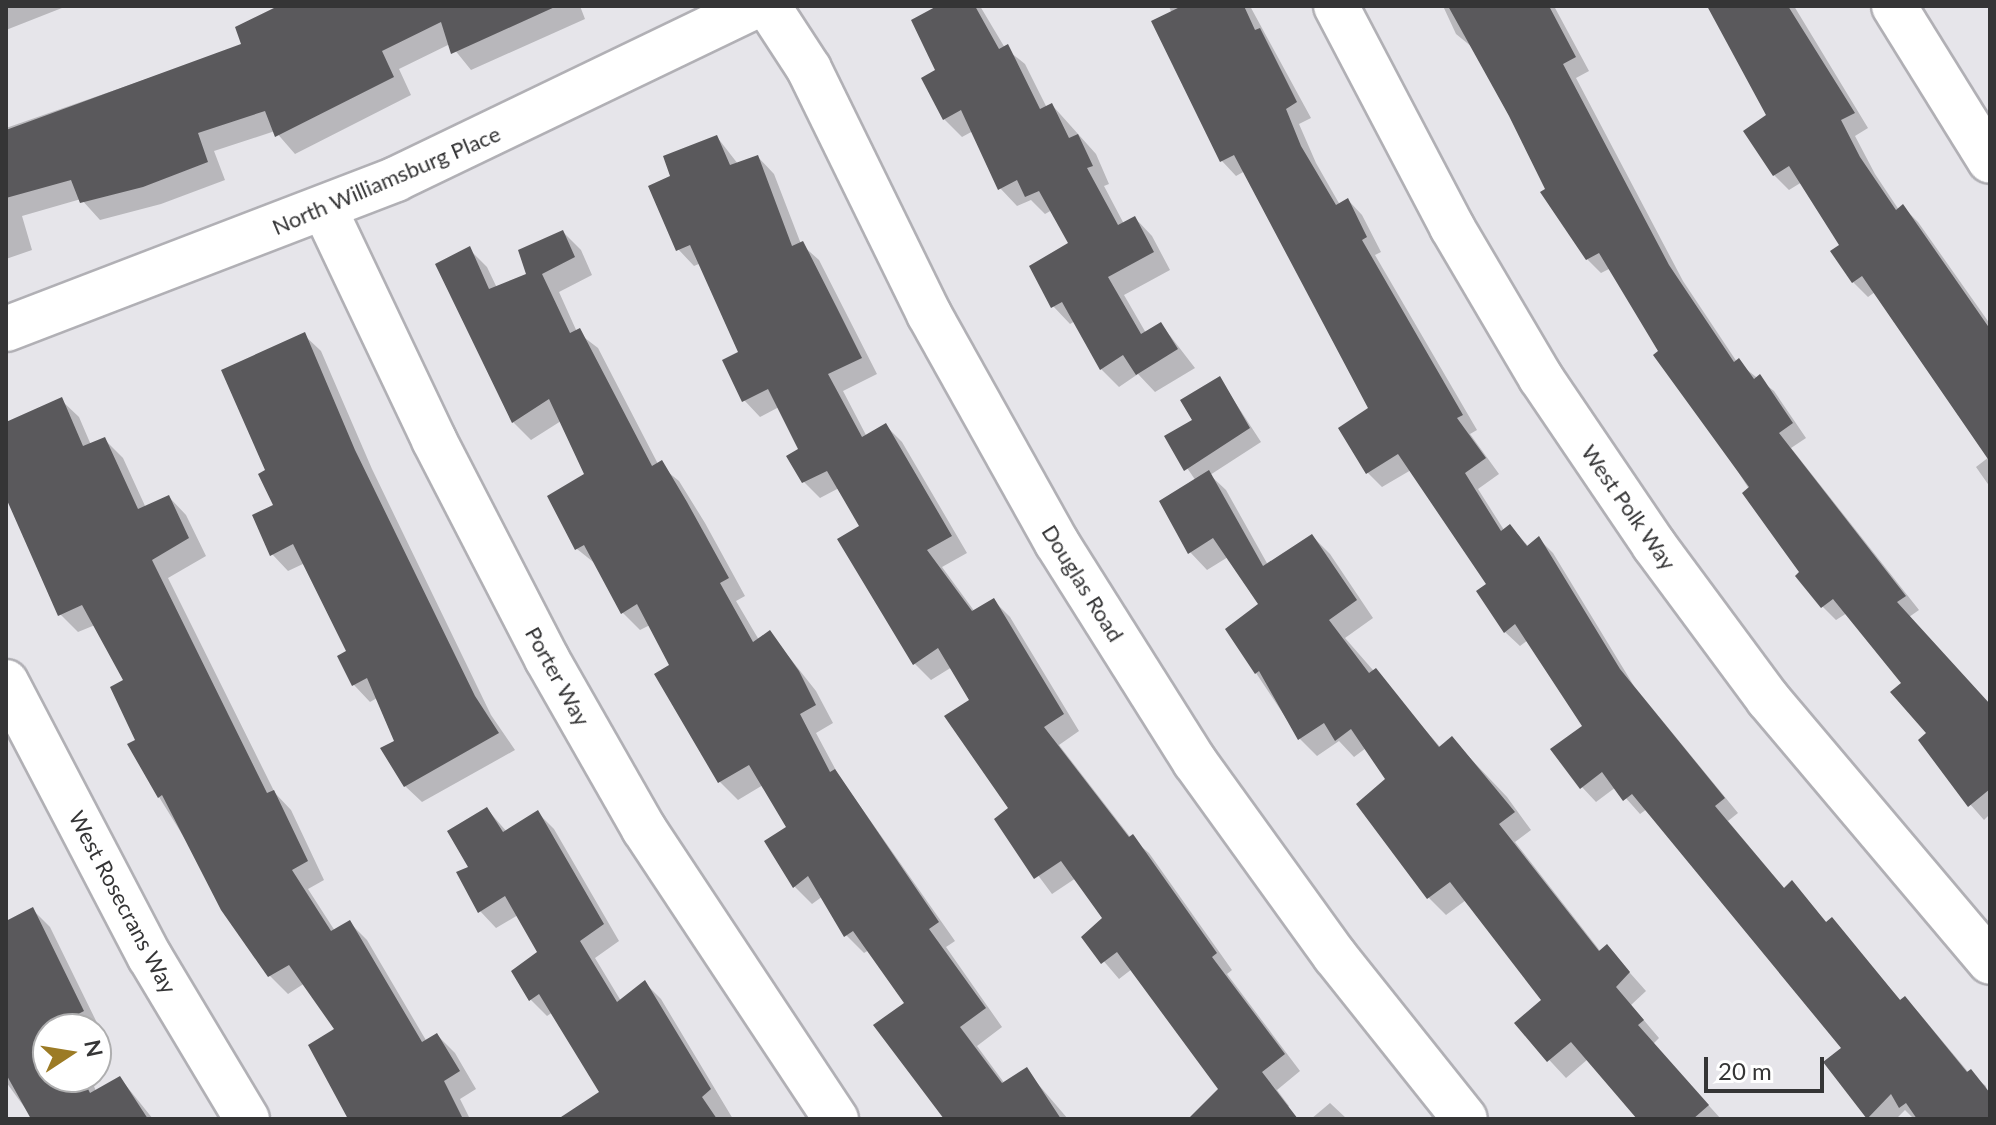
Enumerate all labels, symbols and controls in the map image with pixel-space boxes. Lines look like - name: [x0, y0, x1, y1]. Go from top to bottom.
- street label: North Williamsburg Place: [268, 120, 504, 240]
- street label: West Polk Way: [1576, 439, 1682, 575]
- street label: Douglas Road: [1037, 520, 1129, 646]
- street label: Porter Way: [520, 622, 596, 730]
- street label: West Rosecrans Way: [64, 806, 182, 998]
- north arrow: [32, 1013, 112, 1093]
- text: N: [79, 1037, 109, 1059]
- scale bar: [1708, 1041, 1828, 1091]
- text: 20 m: [1718, 1056, 1772, 1085]

